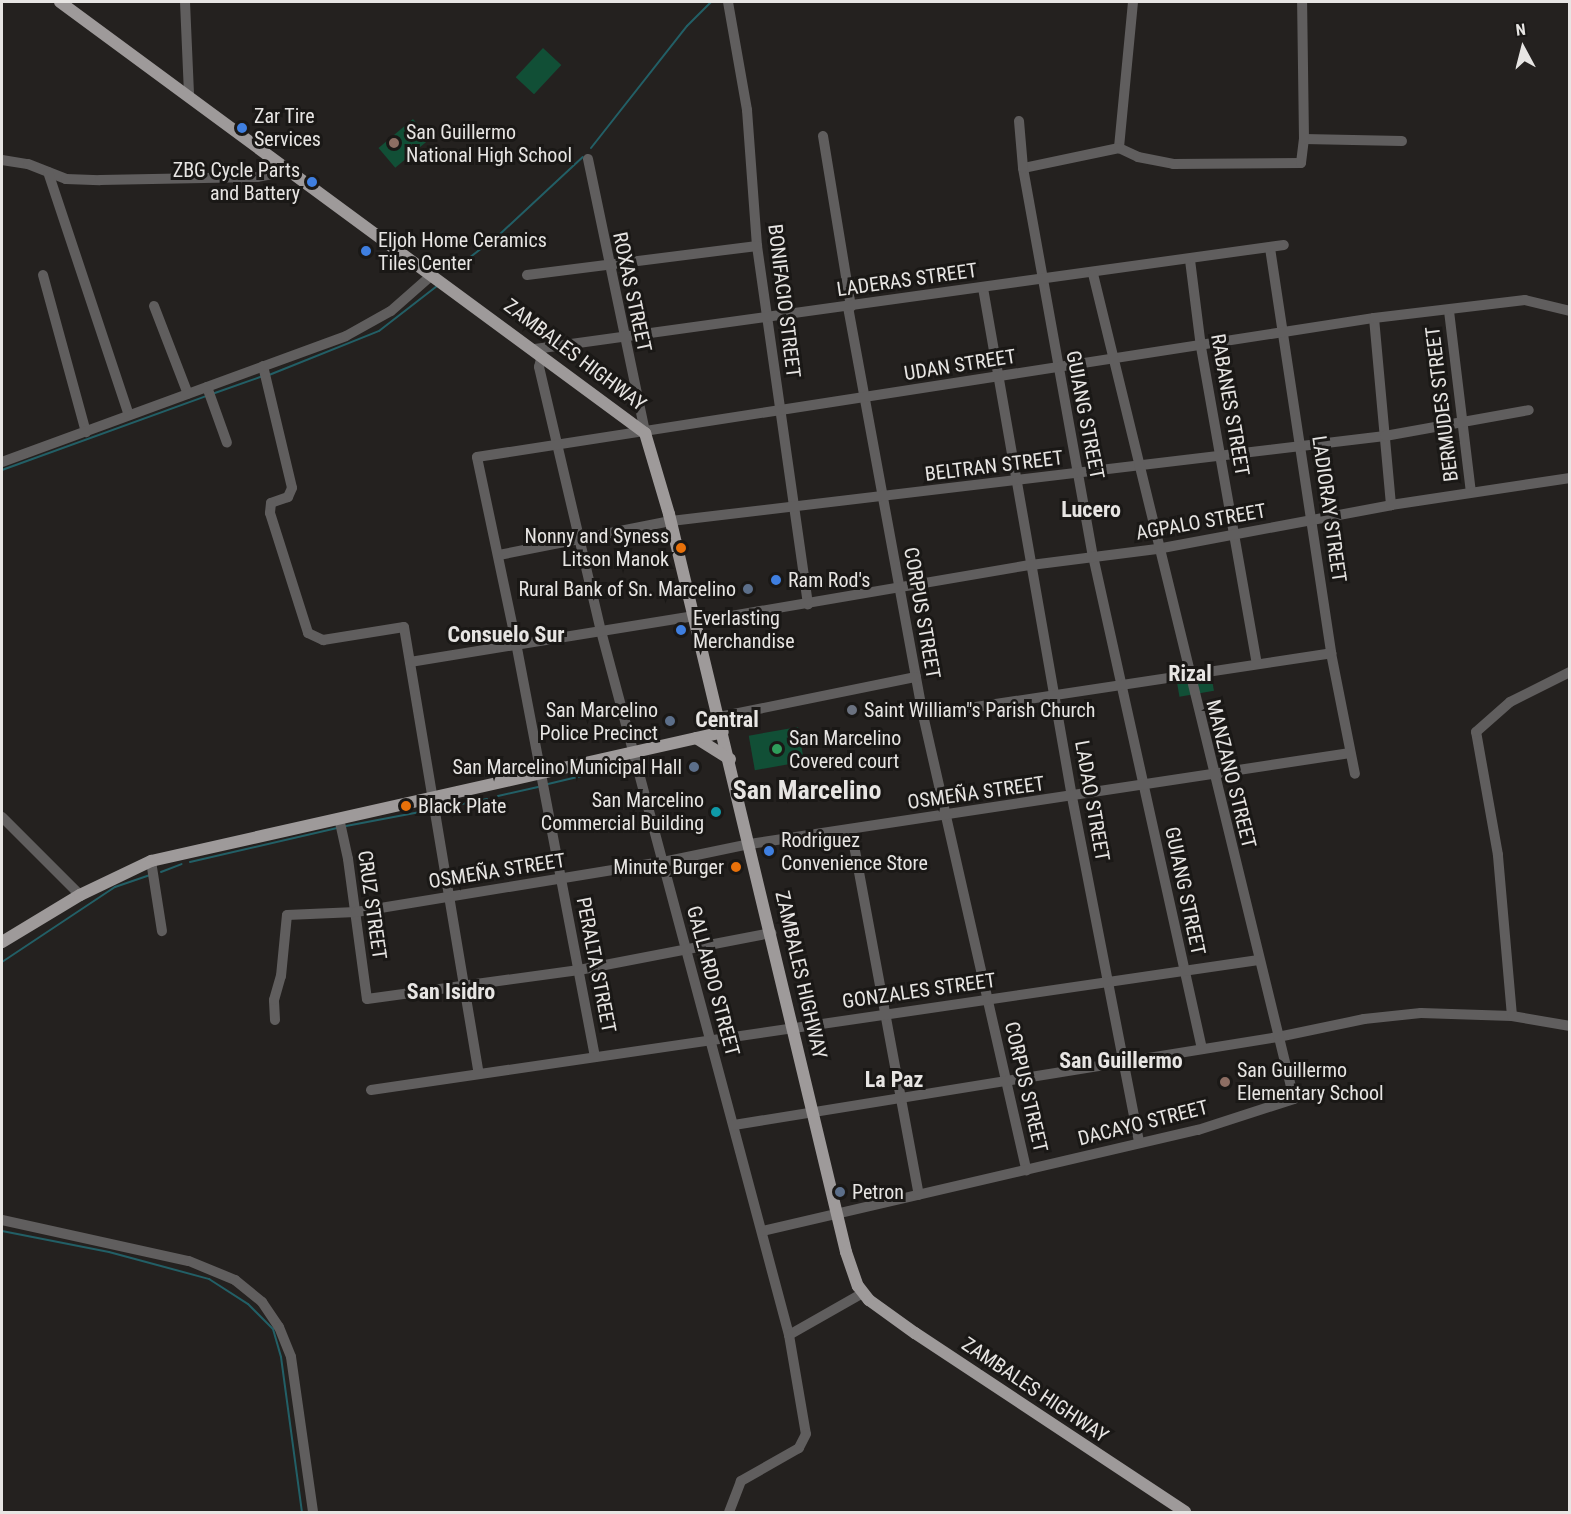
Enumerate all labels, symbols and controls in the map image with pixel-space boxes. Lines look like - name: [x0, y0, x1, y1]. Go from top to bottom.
- north arrow: [1493, 18, 1553, 78]
- text: N: [1515, 20, 1527, 40]
- place label: Zar Tire Services: [254, 104, 321, 151]
- place label: San Guillermo National High School: [406, 120, 572, 167]
- marker: Zar Tire Services: [235, 121, 249, 135]
- marker: San Guillermo National High School: [387, 136, 401, 150]
- place label: ZBG Cycle Parts and Battery: [173, 158, 300, 205]
- marker: ZBG Cycle Parts and Battery: [305, 175, 319, 189]
- street label: BONIFACIO STREET: [763, 223, 805, 379]
- place label: Eljoh Home Ceramics Tiles Center: [378, 228, 547, 275]
- street label: ROXAS STREET: [608, 230, 656, 354]
- marker: Eljoh Home Ceramics Tiles Center: [359, 244, 373, 258]
- street label: LADERAS STREET: [835, 258, 979, 302]
- street label: ZAMBALES HIGHWAY: [499, 294, 651, 416]
- street label: BERMUDES STREET: [1421, 325, 1463, 483]
- street label: RABANES STREET: [1206, 332, 1254, 478]
- street label: UDAN STREET: [902, 344, 1018, 386]
- street label: GUIANG STREET: [1061, 349, 1109, 481]
- street label: LADIORAY STREET: [1307, 434, 1351, 584]
- street label: BELTRAN STREET: [924, 446, 1064, 486]
- district label: Lucero: [1061, 497, 1121, 523]
- street label: AGPALO STREET: [1134, 499, 1268, 545]
- place label: Nonny and Syness Litson Manok: [524, 524, 669, 571]
- marker: Nonny and Syness Litson Manok: [674, 541, 688, 555]
- street label: CORPUS STREET: [899, 545, 945, 681]
- place label: Ram Rod's: [788, 568, 870, 592]
- marker: Ram Rod's: [769, 573, 783, 587]
- place label: Rural Bank of Sn. Marcelino: [518, 577, 736, 601]
- marker: Rural Bank of Sn. Marcelino: [741, 582, 755, 596]
- place label: Everlasting Merchandise: [693, 606, 795, 653]
- district label: Consuelo Sur: [447, 622, 565, 648]
- marker: Everlasting Merchandise: [674, 623, 688, 637]
- district label: Rizal: [1168, 661, 1212, 687]
- street label: MANZANO STREET: [1201, 697, 1261, 851]
- place label: San Marcelino Police Precinct: [540, 698, 658, 745]
- place label: Saint William"s Parish Church: [864, 698, 1095, 722]
- marker: Saint William"s Parish Church: [845, 703, 859, 717]
- district label: Central: [695, 707, 759, 733]
- marker: San Marcelino Police Precinct: [663, 714, 677, 728]
- place label: San Marcelino Covered court: [789, 726, 901, 773]
- street label: LADAO STREET: [1070, 739, 1114, 863]
- marker: San Marcelino Covered court: [770, 742, 784, 756]
- place label: San Marcelino Municipal Hall: [452, 755, 682, 779]
- marker: San Marcelino Municipal Hall: [687, 760, 701, 774]
- street label: OSMEÑA STREET: [906, 772, 1046, 814]
- district label: San Marcelino: [733, 775, 881, 807]
- place label: San Marcelino Commercial Building: [541, 789, 704, 836]
- place label: Black Plate: [418, 794, 506, 818]
- marker: Black Plate: [399, 799, 413, 813]
- marker: San Marcelino Commercial Building: [709, 805, 723, 819]
- street label: GUIANG STREET: [1160, 825, 1210, 957]
- place label: Rodriguez Convenience Store: [781, 828, 928, 875]
- marker: Rodriguez Convenience Store: [762, 844, 776, 858]
- street label: OSMEÑA STREET: [427, 848, 567, 894]
- street label: CRUZ STREET: [352, 849, 392, 961]
- place label: Minute Burger: [613, 855, 724, 879]
- marker: Minute Burger: [729, 860, 743, 874]
- street label: ZAMBALES HIGHWAY: [770, 889, 832, 1061]
- street label: PERALTA STREET: [571, 895, 621, 1035]
- street label: GALLARDO STREET: [681, 903, 745, 1059]
- street label: GONZALES STREET: [841, 968, 997, 1014]
- district label: San Isidro: [407, 979, 495, 1005]
- street label: CORPUS STREET: [999, 1019, 1053, 1155]
- district label: San Guillermo: [1059, 1048, 1183, 1074]
- place label: San Guillermo Elementary School: [1237, 1058, 1384, 1105]
- district label: La Paz: [865, 1067, 923, 1093]
- marker: San Guillermo Elementary School: [1218, 1075, 1232, 1089]
- street label: DACAYO STREET: [1075, 1095, 1211, 1151]
- place label: Petron: [852, 1180, 904, 1204]
- marker: Petron: [833, 1185, 847, 1199]
- street label: ZAMBALES HIGHWAY: [957, 1332, 1113, 1448]

